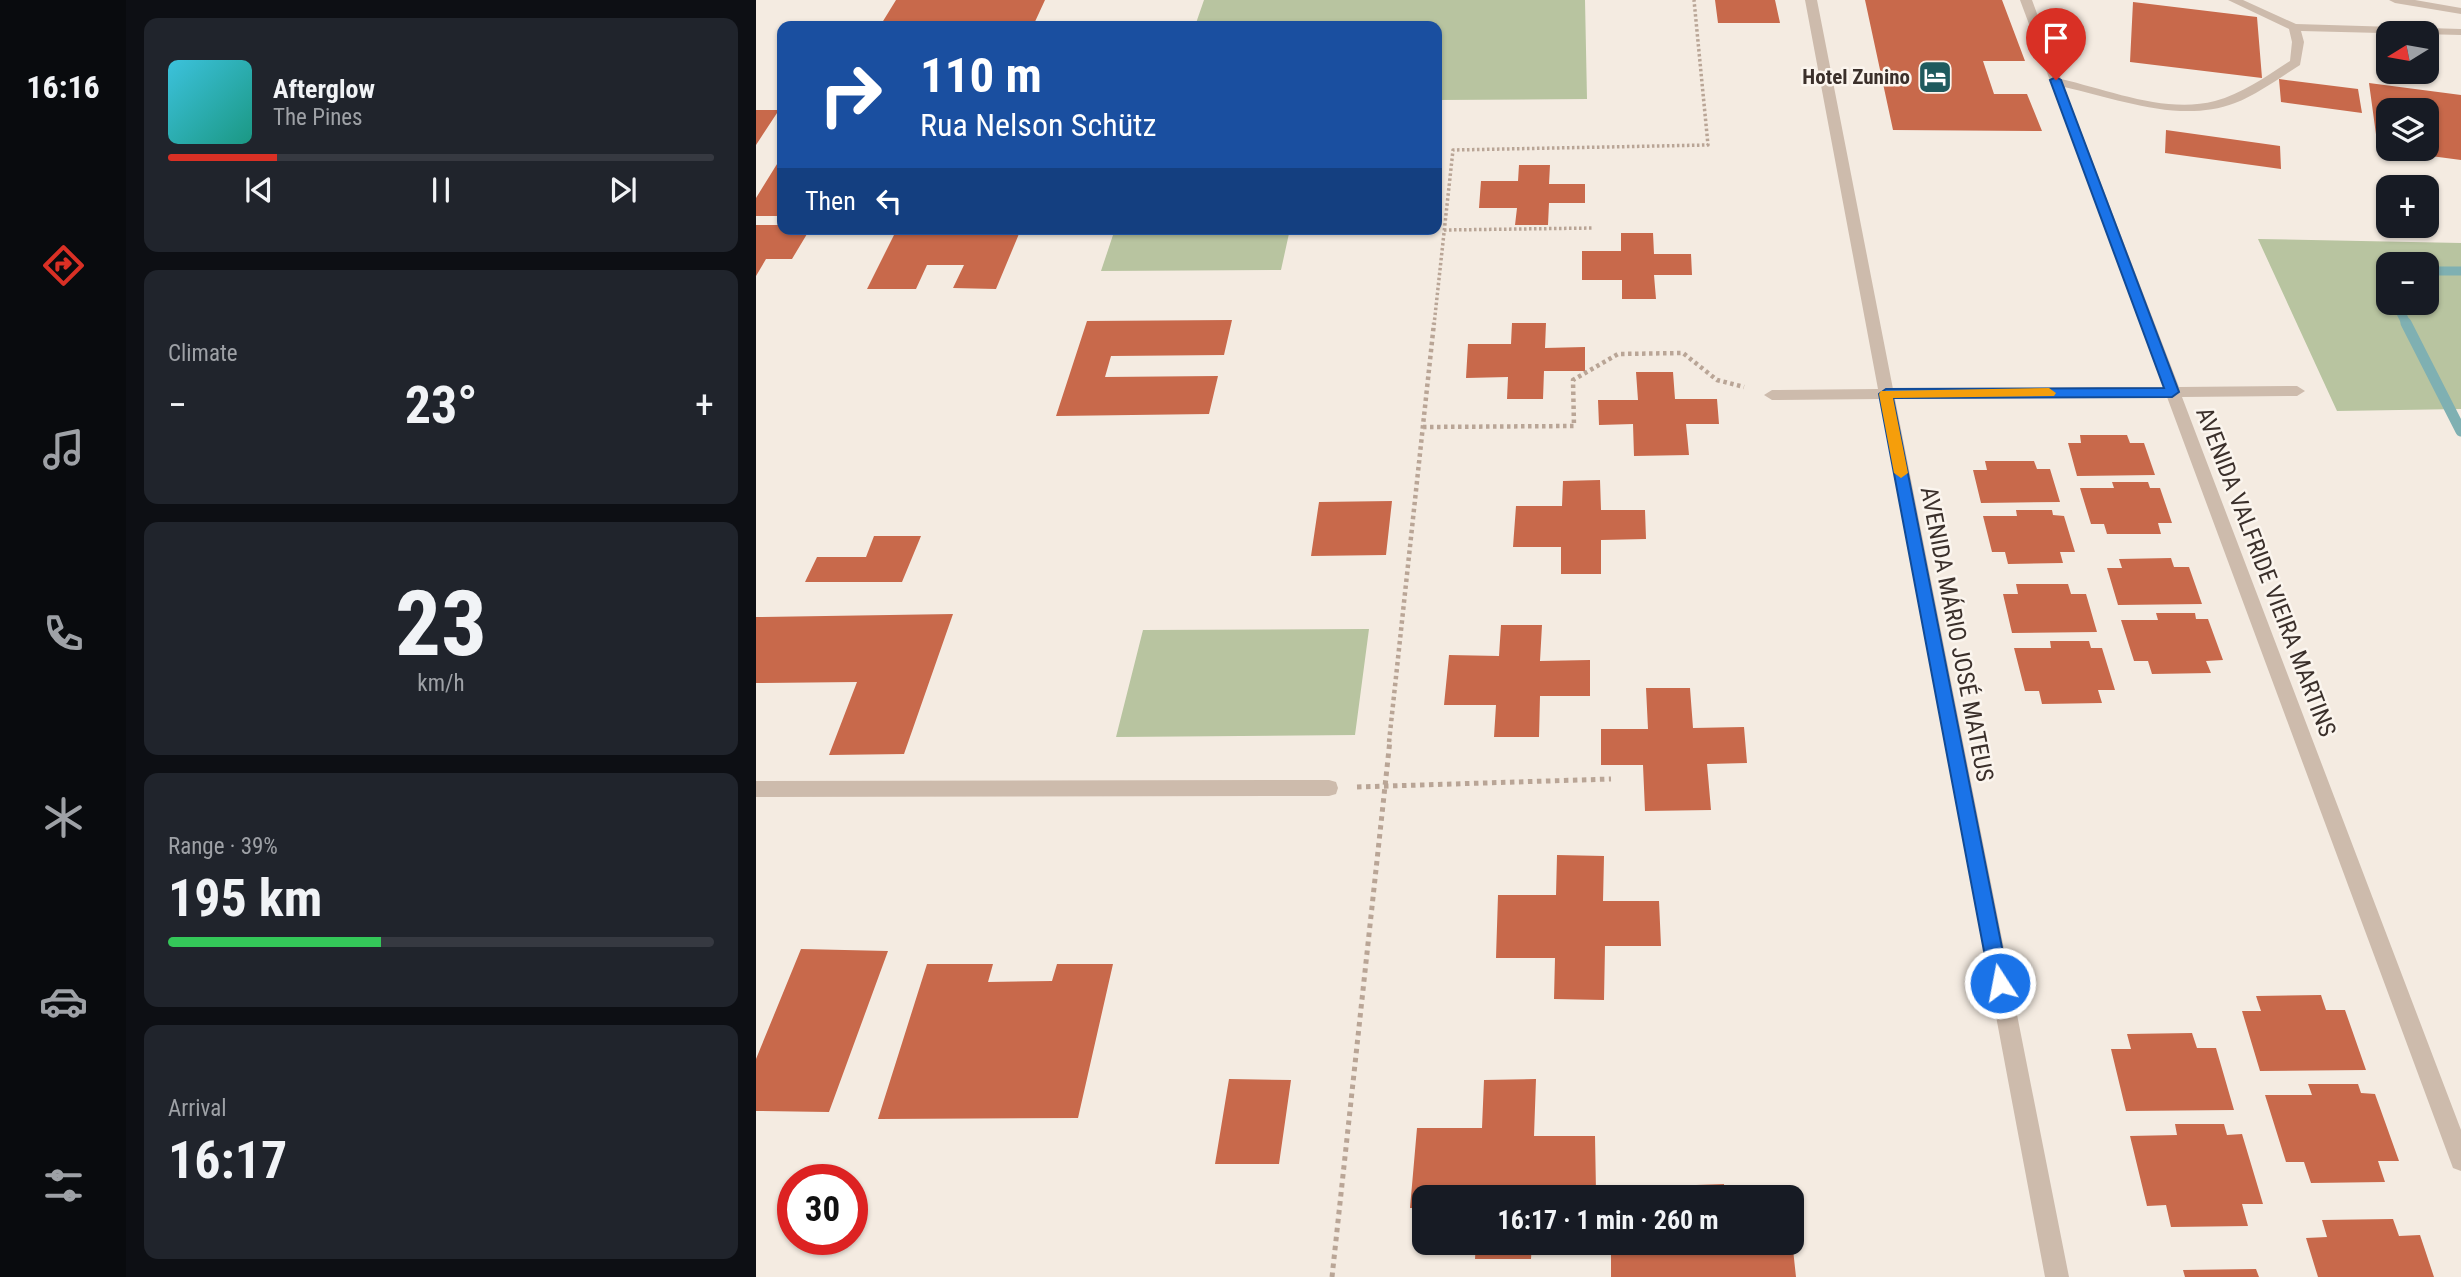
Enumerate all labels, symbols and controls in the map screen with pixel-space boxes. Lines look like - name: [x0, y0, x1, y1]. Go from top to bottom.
- pin: [2026, 8, 2086, 80]
- icon: arrive: [2037, 19, 2075, 57]
- north arrow: [2376, 21, 2440, 84]
- map controls: [2376, 21, 2439, 315]
- text: 110 m: [920, 47, 1042, 104]
- icon: right: [805, 49, 896, 140]
- hotel icon: Hotel Zunino: [1916, 58, 1954, 96]
- place label: Hotel Zunino: [1802, 65, 1910, 89]
- text: 16:16: [26, 68, 100, 106]
- text: Afterglow: [273, 74, 375, 104]
- button: layers: [2376, 98, 2439, 161]
- text: The Pines: [273, 104, 363, 131]
- text: Rua Nelson Schütz: [920, 106, 1157, 144]
- icon: previous: [240, 171, 278, 209]
- icon: pause: [422, 171, 460, 209]
- icon: next: [604, 171, 642, 209]
- button: +: [2376, 175, 2439, 238]
- icon: left: [870, 182, 908, 220]
- text: Then: [805, 186, 856, 216]
- icon: directions: [39, 241, 88, 290]
- button: −: [2376, 252, 2439, 315]
- text: Climate: [168, 340, 238, 367]
- text: 23°: [405, 375, 477, 436]
- text: −: [168, 383, 187, 427]
- text: +: [695, 383, 714, 427]
- street label: AVENIDA VALFRIDE VIEIRA MARTINS: [2190, 403, 2342, 741]
- icon: music: [39, 425, 88, 474]
- street label: AVENIDA MÁRIO JOSÉ MATEUS: [1915, 484, 1999, 784]
- text: 23: [395, 571, 487, 677]
- icon: phone: [39, 609, 88, 658]
- text: km/h: [417, 670, 465, 697]
- icon: climate: [39, 793, 88, 842]
- text: Range · 39%: [168, 833, 278, 860]
- text: 195 km: [168, 868, 322, 929]
- position arrow: [1963, 946, 2037, 1020]
- icon: car: [39, 977, 88, 1026]
- text: Arrival: [168, 1095, 227, 1122]
- text: 16:17: [168, 1130, 287, 1191]
- icon: filters: [39, 1161, 88, 1210]
- speed limit sign: 30: [777, 1164, 868, 1255]
- text: 16:17 · 1 min · 260 m: [1498, 1205, 1718, 1235]

